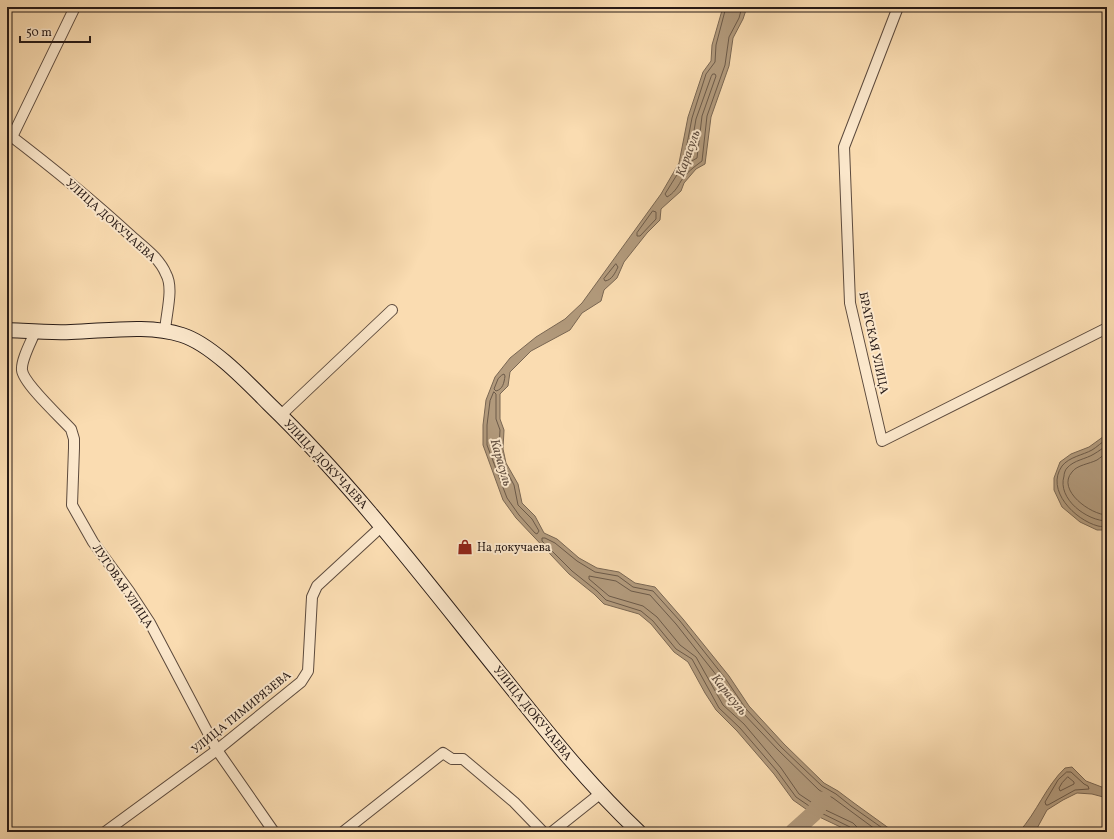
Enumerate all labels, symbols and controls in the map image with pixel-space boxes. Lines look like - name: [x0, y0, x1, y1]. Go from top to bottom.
- scale bar: [20, 18, 90, 44]
- text: 50 m: [26, 25, 52, 41]
- water label: Карасуль: [672, 127, 706, 179]
- street label: УЛИЦА ДОКУЧАЕВА: [62, 176, 160, 266]
- street label: БРАТСКАЯ УЛИЦА: [854, 291, 892, 396]
- street label: УЛИЦА ДОКУЧАЕВА: [280, 416, 371, 513]
- water label: Карасуль: [485, 437, 516, 489]
- shop icon: На докучаева: [456, 538, 474, 556]
- place label: На докучаева: [477, 540, 551, 556]
- street label: ЛУГОВАЯ УЛИЦА: [88, 541, 157, 632]
- street label: УЛИЦА ДОКУЧАЕВА: [489, 663, 576, 765]
- street label: УЛИЦА ТИМИРЯЗЕВА: [188, 667, 295, 758]
- water label: Карасуль: [706, 671, 751, 720]

